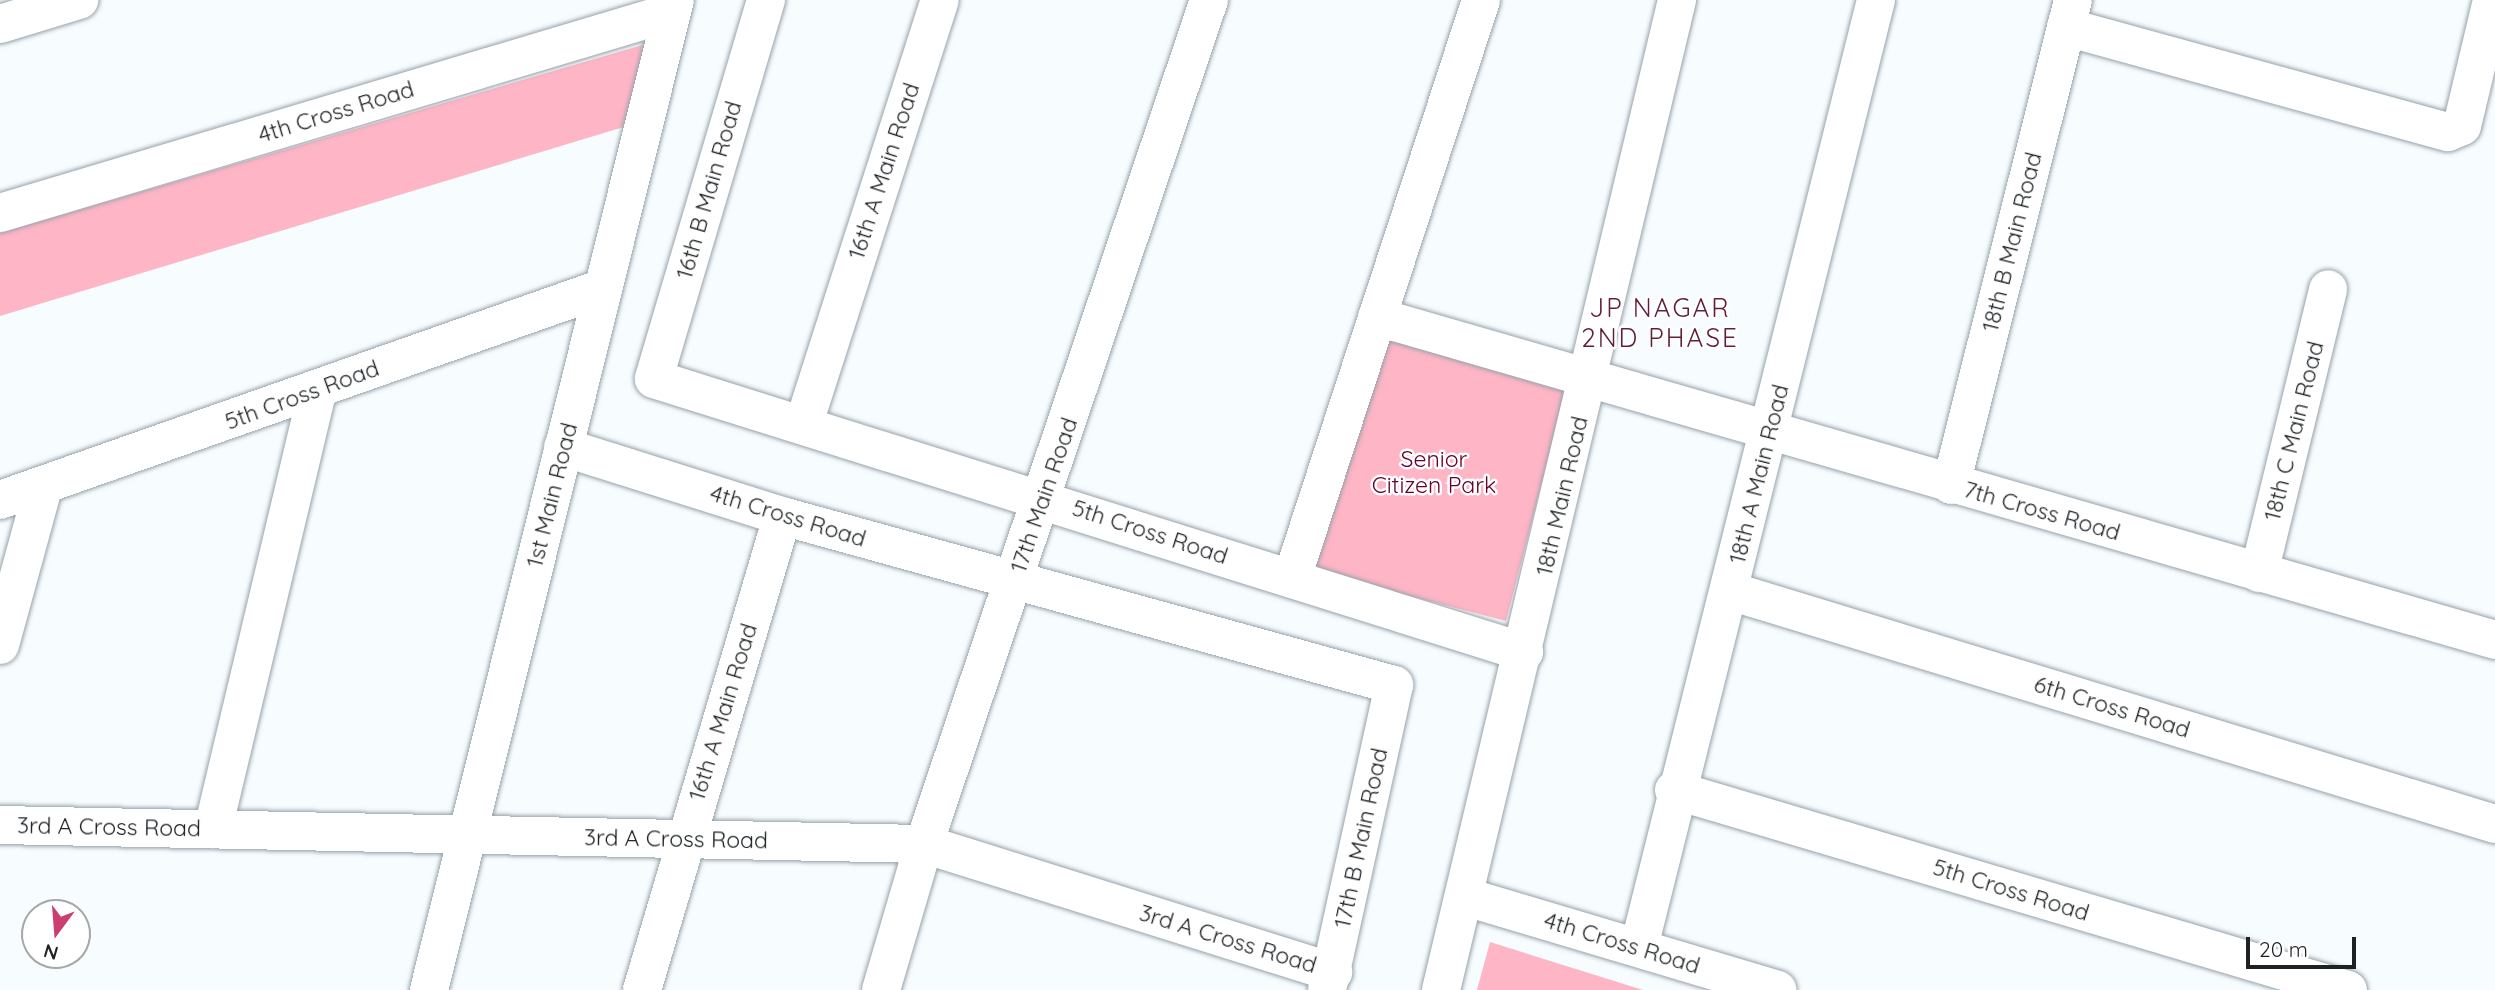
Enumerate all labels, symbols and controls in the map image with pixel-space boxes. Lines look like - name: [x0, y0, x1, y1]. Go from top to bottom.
- street label: 4th Cross Road: [255, 75, 417, 149]
- street label: 16th A Main Road: [842, 79, 926, 263]
- street label: 16th B Main Road: [670, 98, 748, 282]
- street label: 18th B Main Road: [1976, 149, 2048, 335]
- district label: JP NAGAR 2ND PHASE: [1582, 292, 1738, 354]
- street label: 18th C Main Road: [2258, 338, 2330, 524]
- street label: 5th Cross Road: [221, 354, 383, 436]
- street label: 18th A Main Road: [1723, 382, 1795, 566]
- street label: 17th Main Road: [1005, 414, 1083, 576]
- street label: 18th Main Road: [1530, 414, 1594, 578]
- street label: 1st Main Road: [521, 420, 583, 570]
- park label: Senior Citizen Park: [1372, 445, 1496, 499]
- street label: 7th Cross Road: [1961, 476, 2123, 546]
- street label: 4th Cross Road: [707, 479, 869, 553]
- street label: 5th Cross Road: [1069, 494, 1231, 570]
- street label: 16th A Main Road: [683, 620, 763, 804]
- street label: 6th Cross Road: [2031, 670, 2193, 744]
- street label: 17th B Main Road: [1328, 746, 1394, 930]
- street label: 3rd A Cross Road: [17, 812, 201, 842]
- street label: 3rd A Cross Road: [584, 824, 768, 854]
- street label: 5th Cross Road: [1930, 853, 2092, 927]
- north arrow: [21, 899, 91, 969]
- street label: 3rd A Cross Road: [1136, 899, 1320, 979]
- street label: 4th Cross Road: [1541, 906, 1703, 980]
- scale bar: [2250, 923, 2360, 967]
- text: 20 m: [2259, 936, 2308, 962]
- text: N: [41, 939, 61, 966]

